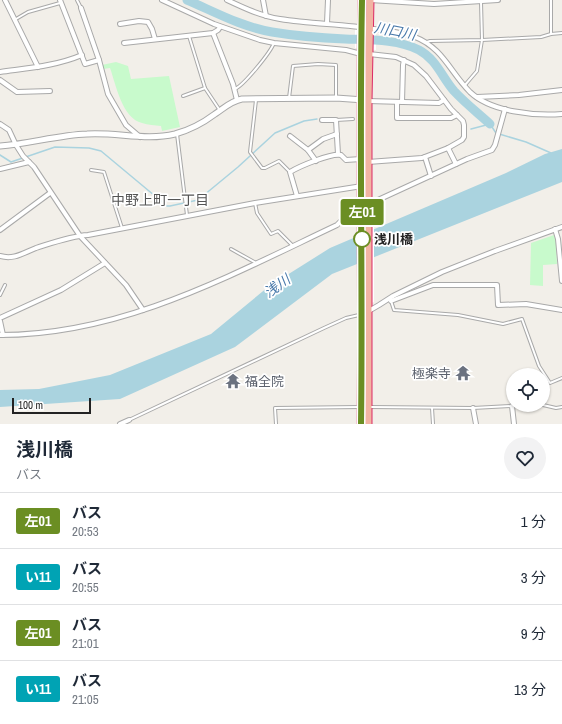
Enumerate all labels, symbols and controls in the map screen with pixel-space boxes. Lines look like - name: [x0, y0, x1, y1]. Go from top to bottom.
- water label: 川口川: [373, 18, 419, 44]
- district label: 中野上町一丁目: [111, 191, 209, 209]
- line badge: 左01: [339, 199, 385, 225]
- text: 左01: [349, 203, 375, 221]
- marker: 浅川橋: [353, 230, 371, 248]
- place label: 浅川橋: [374, 231, 413, 248]
- water label: 浅川: [260, 269, 295, 302]
- temple icon: 極楽寺: [454, 364, 472, 382]
- place label: 極楽寺: [412, 365, 451, 382]
- map controls: [506, 368, 550, 412]
- button: locate: [506, 368, 550, 412]
- temple icon: 福全院: [224, 372, 242, 390]
- place label: 福全院: [245, 373, 284, 390]
- scale bar: [12, 396, 91, 415]
- text: 100 m: [18, 398, 43, 412]
- text: 浅川橋: [16, 436, 73, 462]
- button: heart: [504, 437, 546, 479]
- text: バス: [16, 466, 42, 483]
- text: バス: [72, 502, 102, 523]
- text: 1 分: [521, 511, 546, 532]
- text: 左01: [25, 512, 51, 530]
- text: 20:53: [72, 523, 99, 540]
- text: バス: [72, 558, 102, 579]
- text: 3 分: [521, 567, 546, 588]
- text: い11: [25, 568, 51, 586]
- text: 20:55: [72, 579, 99, 596]
- text: バス: [72, 614, 102, 635]
- text: 9 分: [521, 623, 546, 644]
- text: 左01: [25, 624, 51, 642]
- text: 21:01: [72, 635, 99, 652]
- text: バス: [72, 670, 102, 691]
- text: 13 分: [514, 679, 546, 700]
- text: い11: [25, 680, 51, 698]
- text: 21:05: [72, 691, 99, 708]

